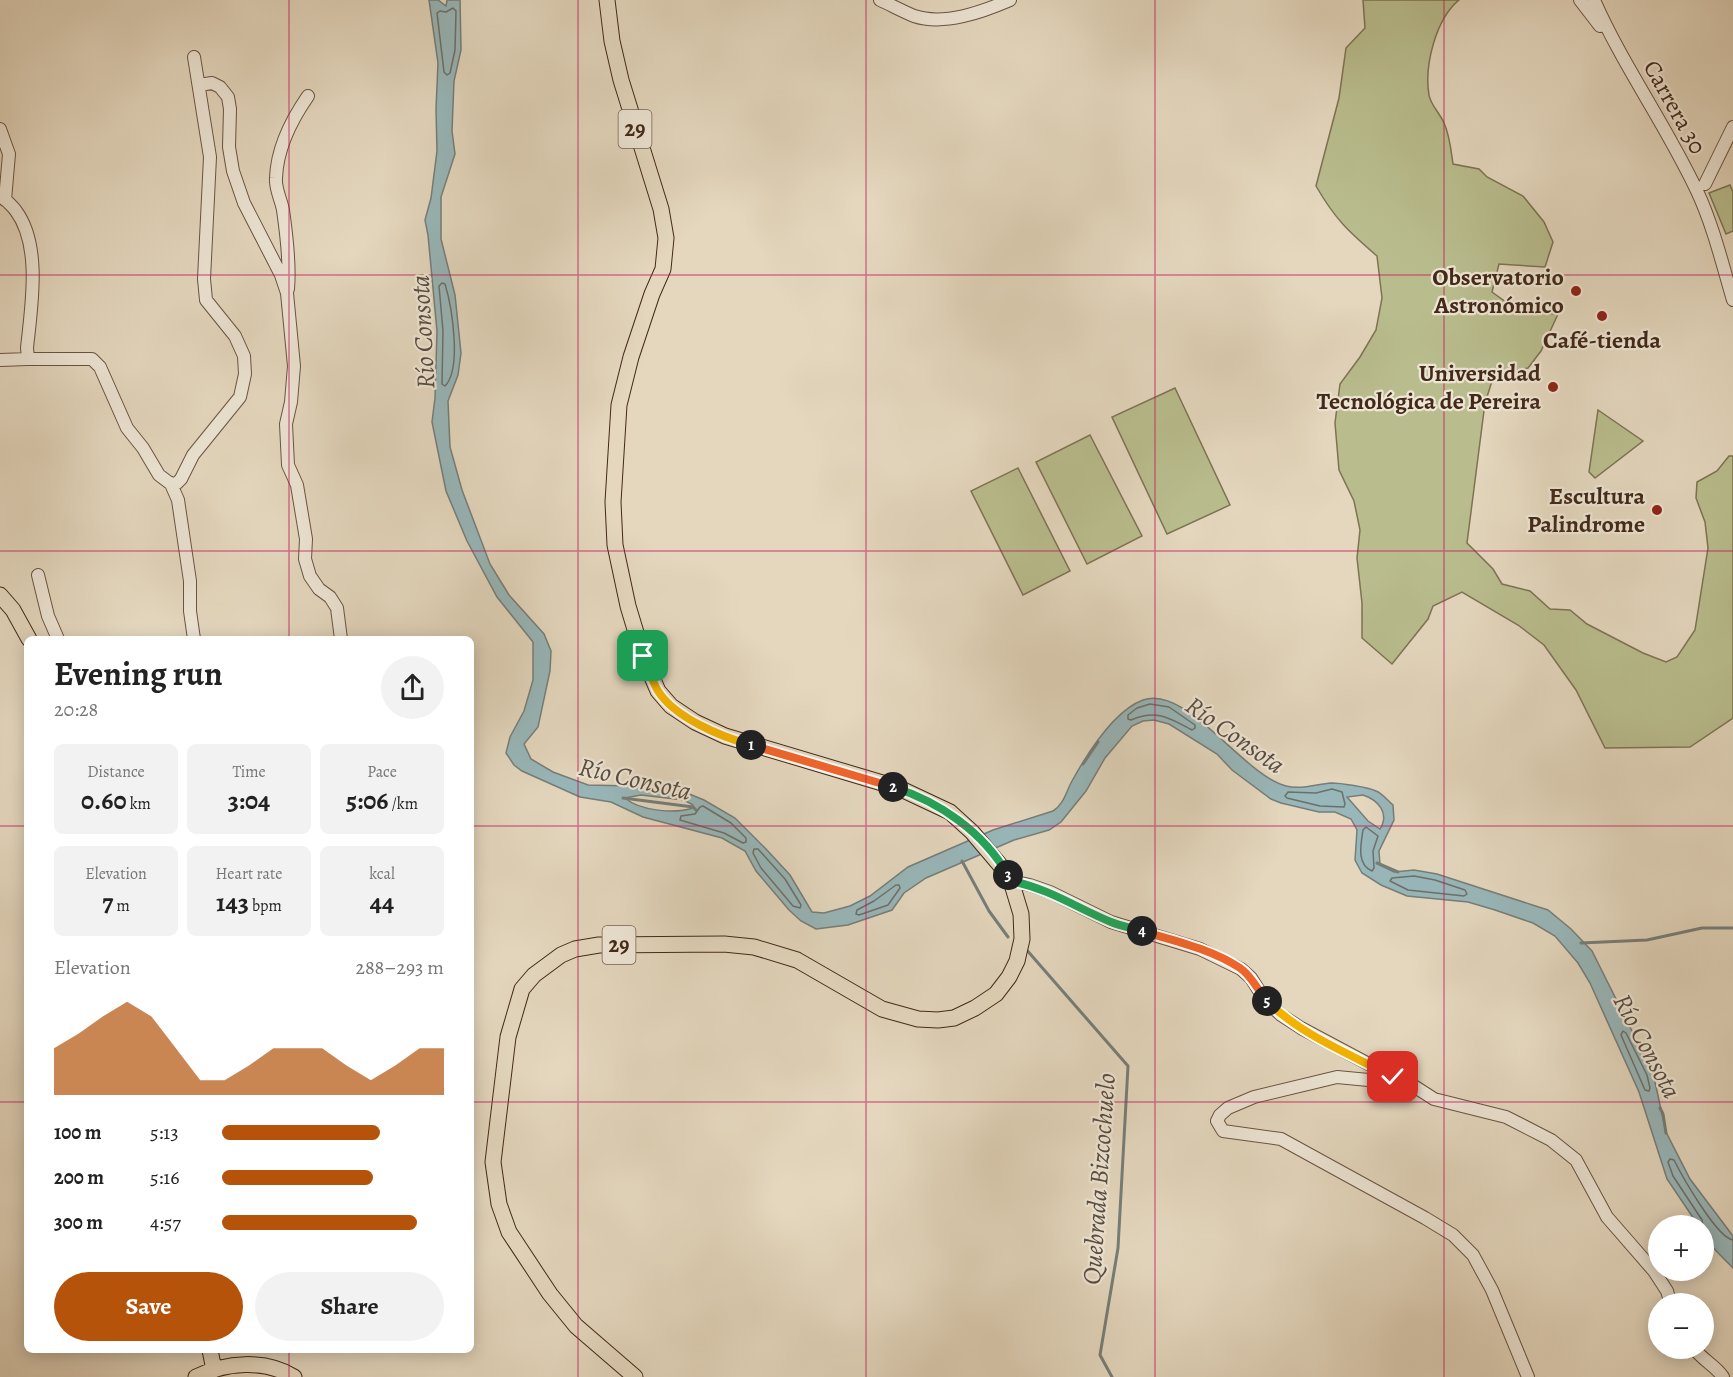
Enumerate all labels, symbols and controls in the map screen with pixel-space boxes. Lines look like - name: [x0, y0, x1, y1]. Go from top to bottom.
- street label: Carrera 30: [1636, 54, 1714, 160]
- road number: 29: [618, 110, 652, 148]
- place label: Observatorio Astronómico: [1432, 261, 1564, 321]
- water label: Río Consota: [403, 274, 443, 390]
- marker: Observatorio Astronómico: [1569, 284, 1583, 298]
- marker: Café-tienda: [1595, 309, 1609, 323]
- place label: Café-tienda: [1543, 324, 1661, 356]
- place label: Universidad Tecnológica de Pereira: [1317, 357, 1541, 417]
- marker: Universidad Tecnológica de Pereira: [1546, 380, 1560, 394]
- place label: Escultura Palindrome: [1527, 480, 1645, 540]
- marker: Escultura Palindrome: [1650, 503, 1664, 517]
- pin: [617, 630, 668, 681]
- icon: arrive: [626, 639, 659, 672]
- text: Evening run: [54, 651, 223, 696]
- button: share: [381, 656, 444, 719]
- water label: Río Consota: [1178, 688, 1292, 782]
- text: 20:28: [54, 696, 98, 723]
- pin: 1: [736, 730, 766, 760]
- text: 1: [748, 734, 754, 756]
- water label: Río Consota: [576, 749, 694, 809]
- text: Distance: [87, 761, 145, 783]
- text: Time: [232, 761, 266, 783]
- text: Pace: [367, 761, 397, 783]
- pin: 2: [878, 772, 908, 802]
- text: 2: [889, 776, 897, 798]
- text: 0.60: [81, 783, 127, 818]
- text: 3:04: [228, 783, 270, 818]
- text: 5:06: [346, 783, 388, 818]
- text: km: [127, 793, 151, 815]
- text: /km: [388, 793, 418, 815]
- pin: 3: [993, 860, 1023, 890]
- text: Elevation: [85, 863, 147, 885]
- text: Heart rate: [216, 863, 282, 885]
- text: kcal: [369, 863, 395, 885]
- text: 3: [1005, 864, 1011, 886]
- text: 7: [102, 885, 113, 920]
- text: 143: [216, 885, 249, 920]
- text: 44: [370, 885, 394, 920]
- text: m: [113, 895, 130, 917]
- text: bpm: [249, 895, 282, 917]
- pin: 4: [1127, 916, 1157, 946]
- text: 4: [1138, 920, 1146, 942]
- road number: 29: [602, 926, 636, 964]
- text: Elevation: [54, 954, 131, 981]
- text: 288–293 m: [355, 954, 444, 981]
- pin: 5: [1252, 986, 1282, 1016]
- water label: Río Consota: [1605, 988, 1689, 1104]
- text: 5: [1264, 990, 1270, 1012]
- pin: [1367, 1051, 1418, 1102]
- icon: check: [1376, 1060, 1409, 1093]
- water label: Quebrada Bizcochuelo: [1074, 1072, 1124, 1286]
- text: 100 m: [54, 1119, 102, 1146]
- text: 5:13: [150, 1119, 179, 1146]
- text: 200 m: [54, 1164, 104, 1191]
- text: 5:16: [150, 1164, 179, 1191]
- text: 300 m: [54, 1209, 103, 1236]
- text: 4:57: [150, 1209, 181, 1236]
- map controls: [1648, 1215, 1714, 1359]
- button: +: [1648, 1215, 1714, 1281]
- button: Save: [54, 1272, 243, 1341]
- button: Share: [255, 1272, 444, 1341]
- button: −: [1648, 1293, 1714, 1359]

